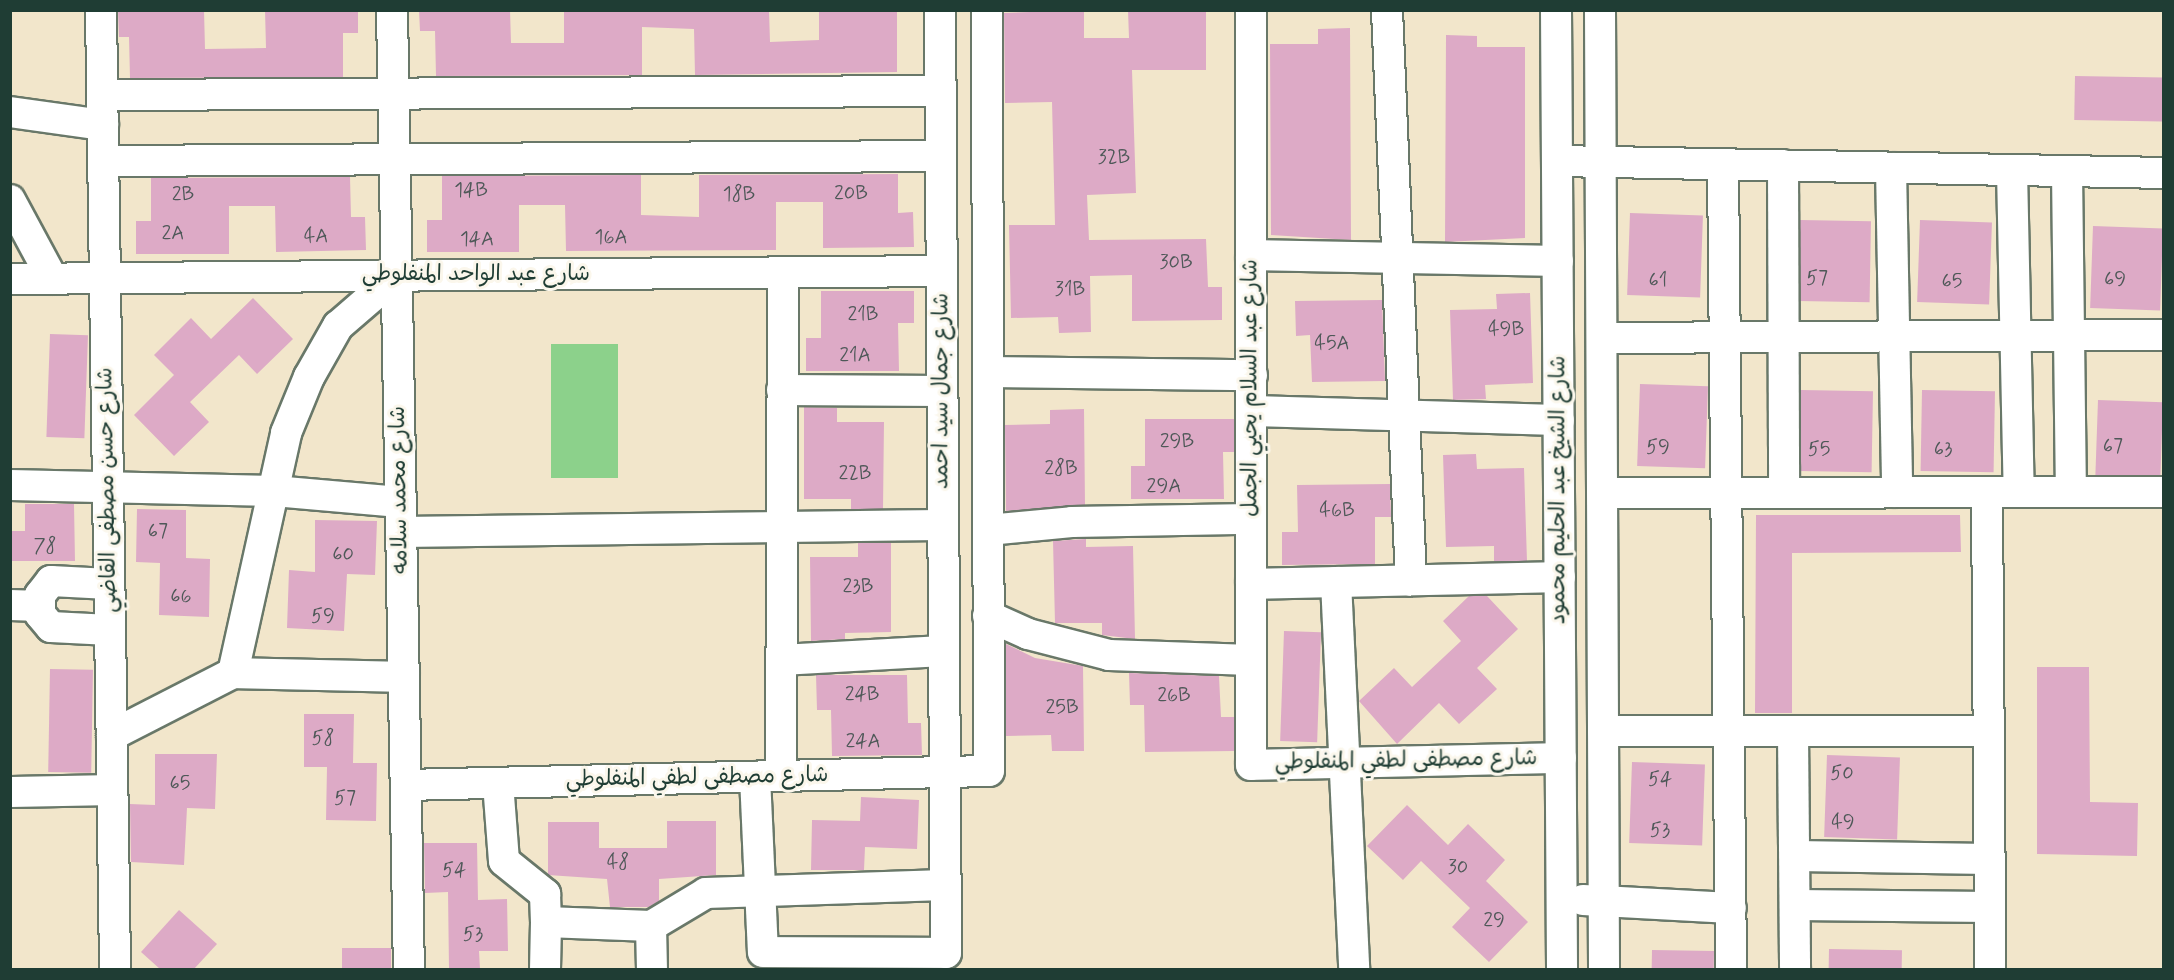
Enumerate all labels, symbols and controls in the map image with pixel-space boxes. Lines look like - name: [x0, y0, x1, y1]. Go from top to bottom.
- house number: 32B: [1098, 145, 1130, 169]
- house number: 14B: [454, 178, 488, 202]
- house number: 20B: [834, 181, 868, 205]
- house number: 2B: [172, 182, 194, 206]
- house number: 18B: [723, 182, 755, 206]
- house number: 2A: [162, 221, 184, 245]
- house number: 4A: [304, 224, 328, 248]
- house number: 16A: [594, 225, 628, 249]
- house number: 14A: [460, 227, 494, 251]
- house number: 30B: [1159, 250, 1193, 274]
- street label: شارع عبد السلام يحيي الجمل: [1238, 259, 1264, 517]
- street label: شارع عبد الواحد المنفلوطي: [362, 262, 590, 288]
- house number: 57: [1806, 266, 1828, 290]
- house number: 69: [2104, 267, 2126, 291]
- house number: 61: [1649, 268, 1667, 292]
- house number: 65: [1942, 269, 1962, 293]
- house number: 31B: [1055, 277, 1085, 301]
- street label: شارع جمال سيد احمد: [929, 293, 955, 489]
- house number: 21B: [847, 302, 879, 326]
- house number: 49B: [1488, 317, 1524, 341]
- house number: 45A: [1314, 331, 1350, 355]
- house number: 21A: [839, 343, 871, 367]
- street label: شارع الشيخ عبد الحليم محمود: [1546, 356, 1572, 624]
- street label: شارع حسن مصطفى القاضي: [93, 367, 123, 613]
- street label: شارع محمد سلامه: [385, 406, 415, 574]
- house number: 29B: [1160, 429, 1194, 453]
- house number: 67: [2103, 434, 2123, 458]
- house number: 59: [1646, 435, 1670, 459]
- house number: 55: [1808, 437, 1830, 461]
- house number: 63: [1934, 437, 1952, 461]
- house number: 28B: [1044, 456, 1078, 480]
- house number: 22B: [838, 461, 872, 485]
- house number: 29A: [1147, 474, 1181, 498]
- house number: 46B: [1319, 498, 1355, 522]
- house number: 67: [148, 519, 168, 543]
- house number: 78: [33, 534, 57, 558]
- house number: 60: [332, 542, 354, 566]
- house number: 23B: [843, 574, 873, 598]
- house number: 66: [170, 584, 192, 608]
- house number: 59: [311, 604, 335, 628]
- house number: 24B: [845, 682, 879, 706]
- house number: 26B: [1157, 683, 1191, 707]
- house number: 25B: [1045, 695, 1079, 719]
- house number: 58: [312, 726, 334, 750]
- house number: 24A: [845, 729, 881, 753]
- street label: شارع مصطفى لطفي المنفلوطي: [1274, 746, 1538, 776]
- house number: 50: [1830, 761, 1854, 785]
- street label: شارع مصطفى لطفي المنفلوطي: [565, 763, 829, 793]
- house number: 54: [1648, 767, 1672, 791]
- house number: 65: [170, 771, 190, 795]
- house number: 57: [334, 786, 356, 810]
- house number: 49: [1831, 810, 1855, 834]
- house number: 53: [1650, 818, 1670, 842]
- house number: 48: [607, 850, 629, 874]
- house number: 30: [1448, 855, 1468, 879]
- house number: 54: [442, 858, 466, 882]
- house number: 29: [1483, 908, 1505, 932]
- house number: 53: [463, 922, 483, 946]

